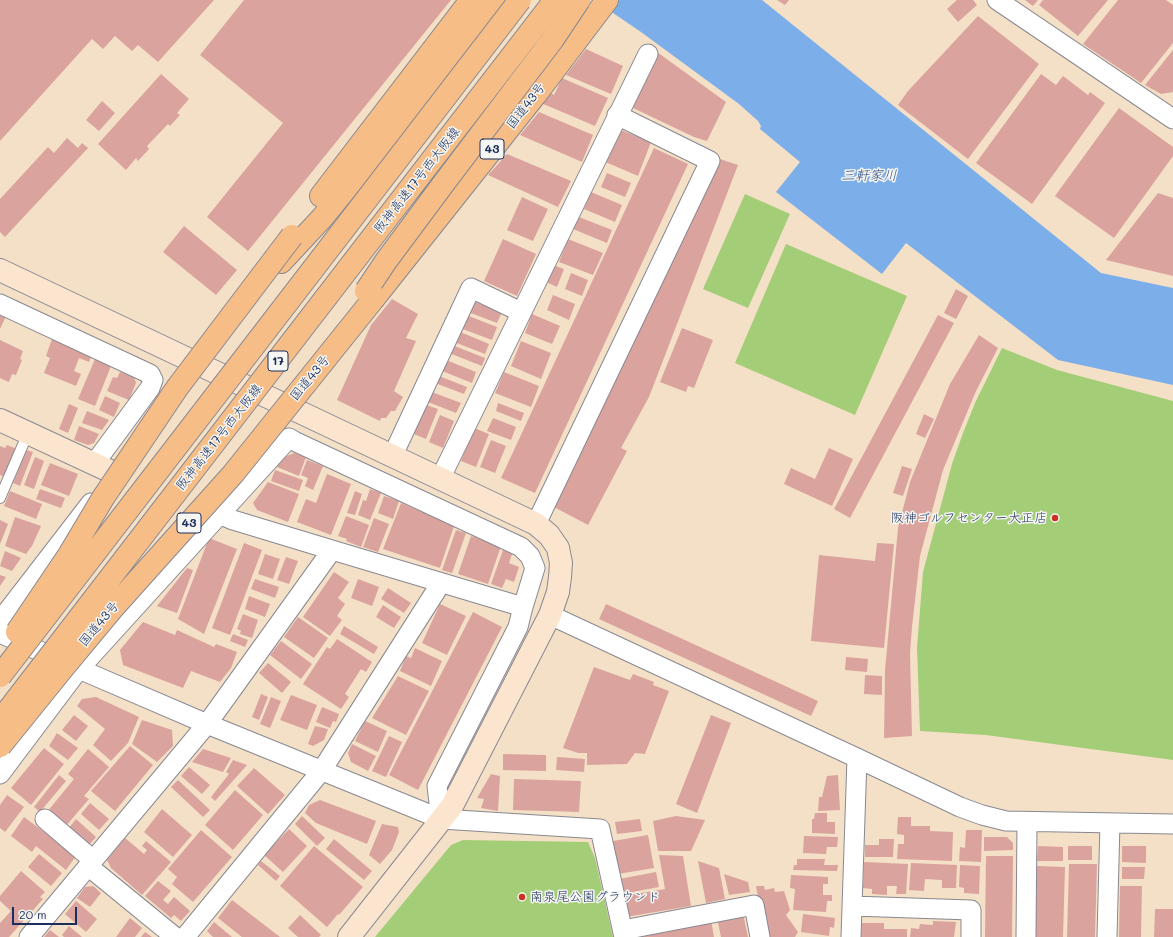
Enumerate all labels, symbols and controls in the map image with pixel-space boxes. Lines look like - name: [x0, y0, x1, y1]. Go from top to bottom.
- street label: 国道43号: [503, 80, 549, 132]
- street label: 阪神高速17号西大阪線: [371, 124, 463, 236]
- road number: 43: [480, 139, 504, 159]
- water label: 三軒家川: [841, 168, 897, 184]
- road number: 17: [268, 351, 288, 371]
- street label: 国道43号: [287, 352, 333, 404]
- street label: 阪神高速17号西大阪線: [173, 381, 265, 493]
- place label: 阪神ゴルフセンター大正店: [891, 510, 1047, 526]
- road number: 43: [177, 513, 201, 533]
- marker: 阪神ゴルフセンター大正店: [1050, 513, 1060, 523]
- street label: 国道43号: [76, 598, 122, 650]
- place label: 南泉尾公園グラウンド: [530, 889, 660, 905]
- marker: 南泉尾公園グラウンド: [517, 892, 527, 902]
- scale bar: [14, 899, 79, 925]
- text: 20 m: [19, 906, 47, 922]

